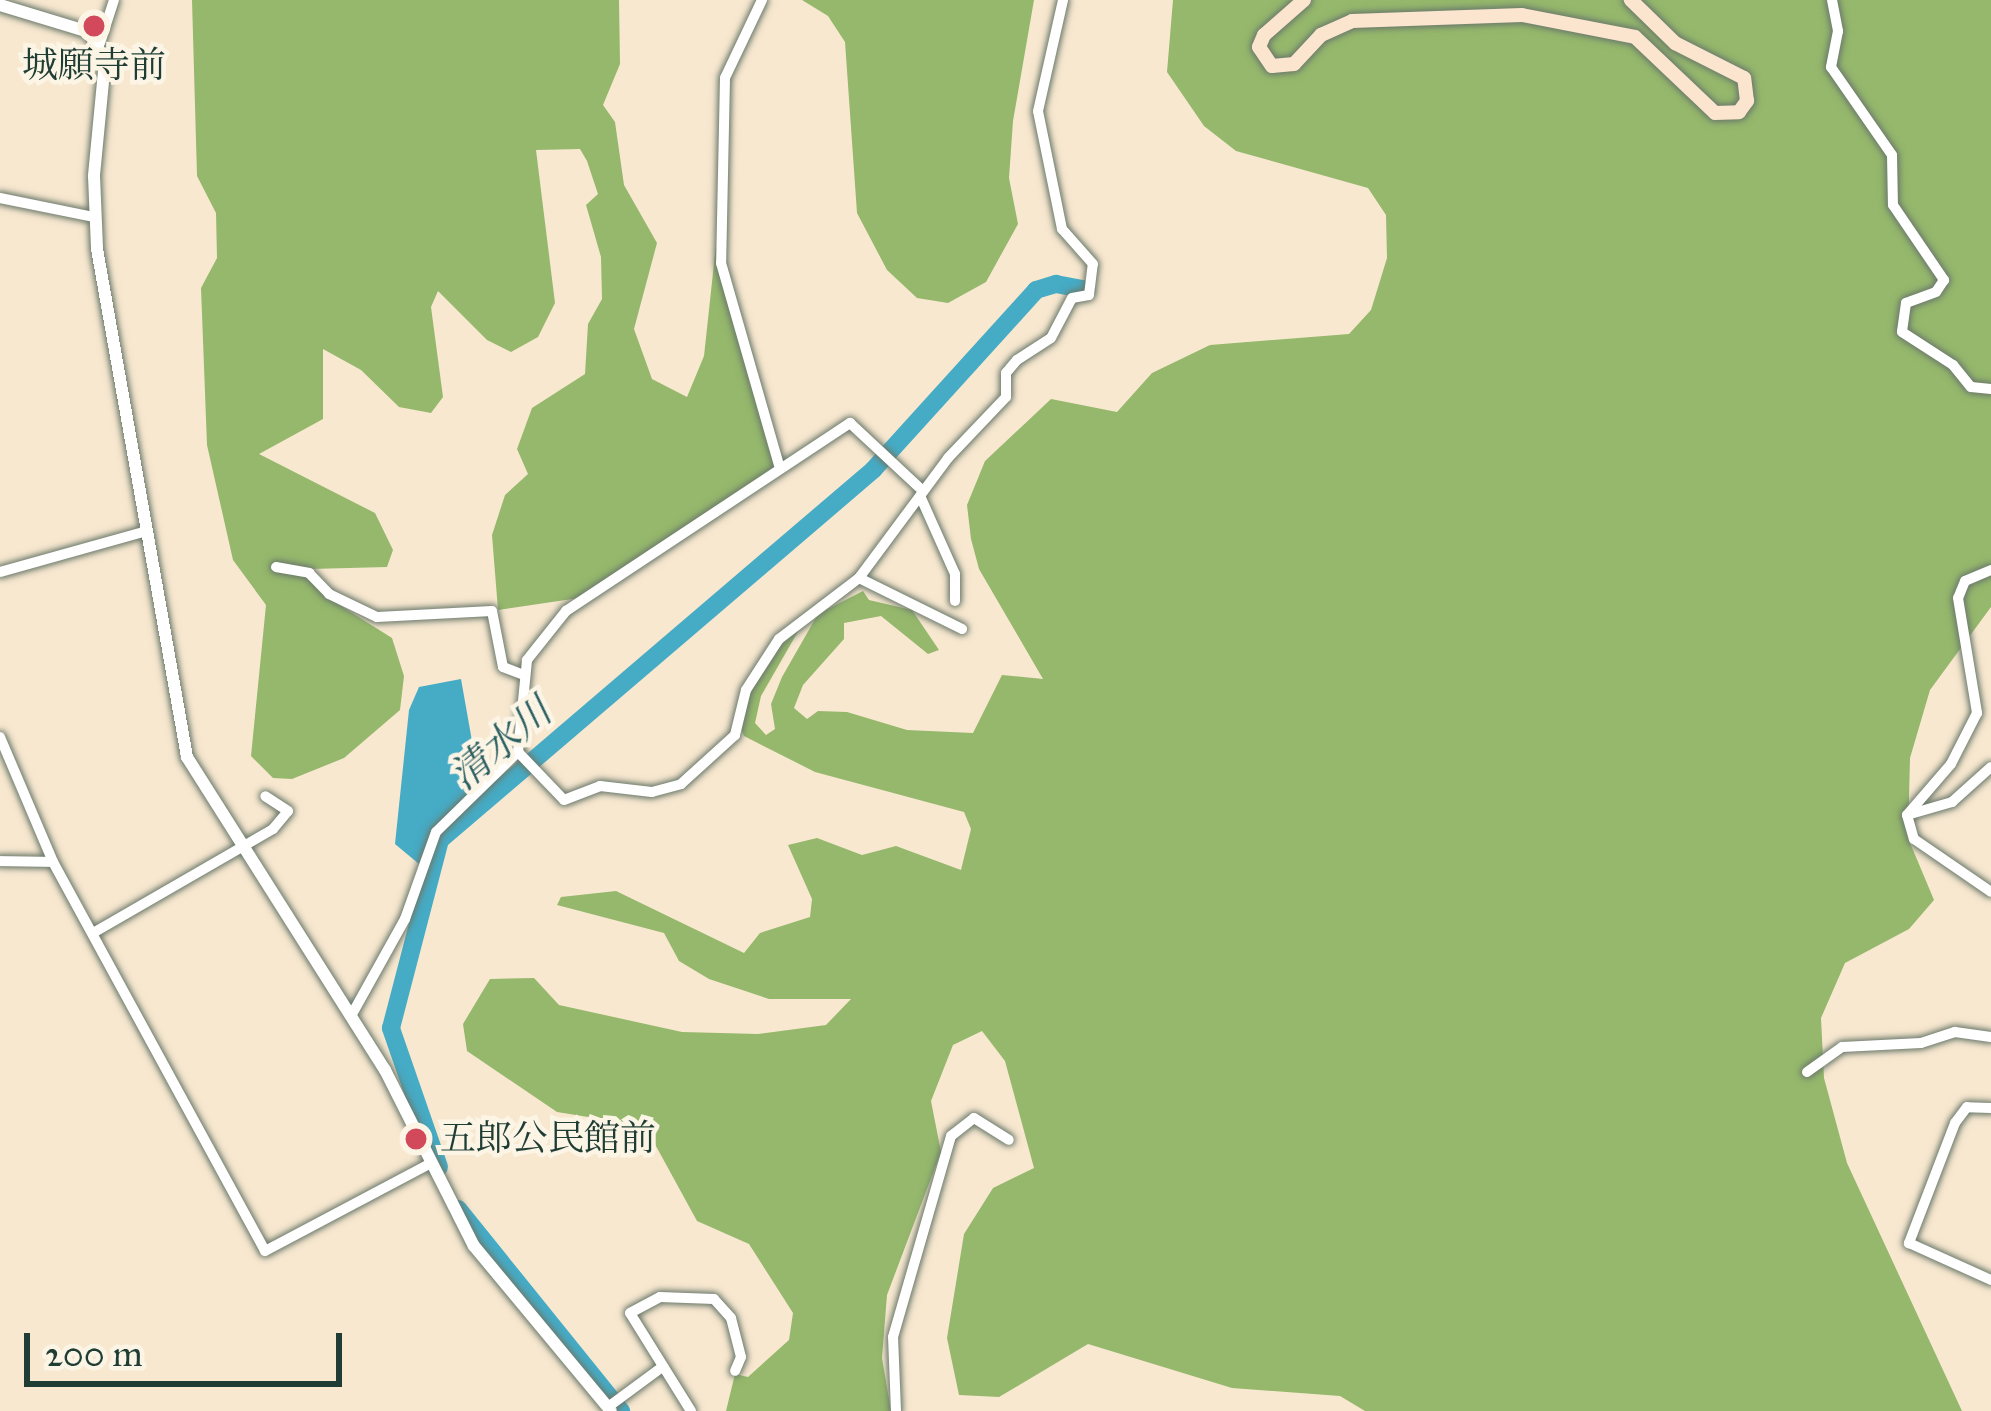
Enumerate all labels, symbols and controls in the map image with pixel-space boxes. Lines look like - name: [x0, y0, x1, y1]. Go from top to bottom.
- marker: 城願寺前: [81, 13, 107, 39]
- place label: 城願寺前: [22, 44, 166, 88]
- water label: 清水川: [441, 688, 561, 800]
- place label: 五郎公民館前: [440, 1117, 656, 1161]
- marker: 五郎公民館前: [403, 1126, 429, 1152]
- scale bar: [30, 1309, 348, 1383]
- text: 200 m: [45, 1332, 143, 1376]

